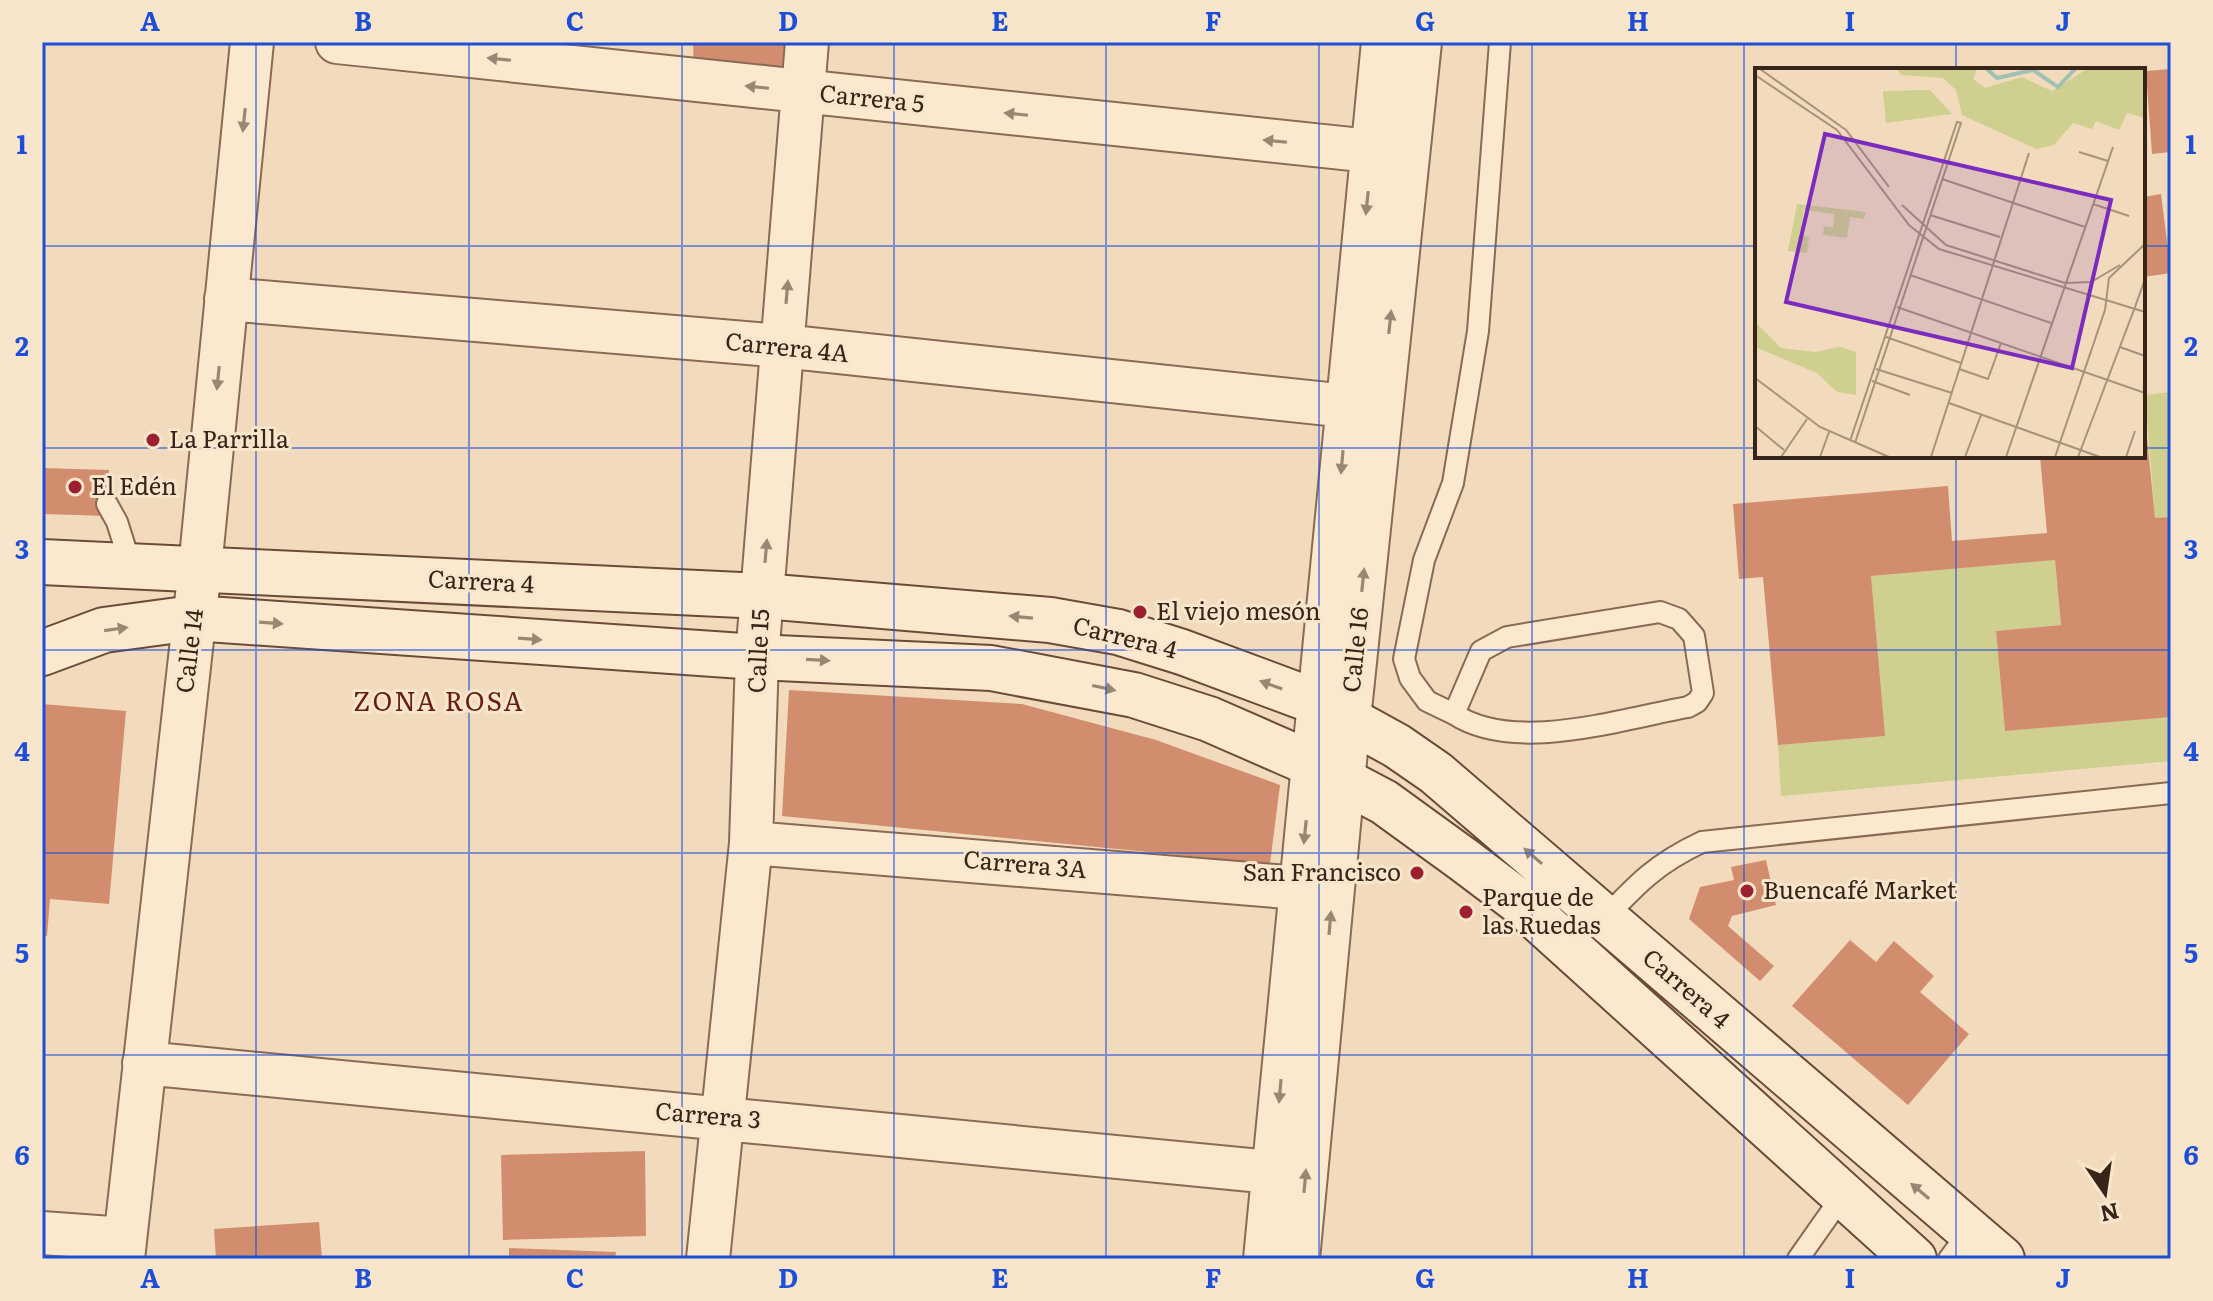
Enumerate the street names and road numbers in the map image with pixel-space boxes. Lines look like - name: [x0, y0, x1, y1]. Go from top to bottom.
- street label: Carrera 5: [818, 74, 926, 119]
- street label: Carrera 4A: [724, 322, 851, 369]
- street label: Carrera 4: [427, 559, 535, 600]
- street label: Calle 16: [1332, 605, 1375, 694]
- street label: Carrera 4: [1070, 606, 1181, 665]
- street label: Calle 14: [165, 607, 210, 695]
- street label: Calle 15: [737, 608, 776, 694]
- street label: Carrera 3A: [962, 840, 1089, 885]
- street label: Carrera 4: [1636, 939, 1739, 1035]
- street label: Carrera 3: [654, 1091, 763, 1136]

